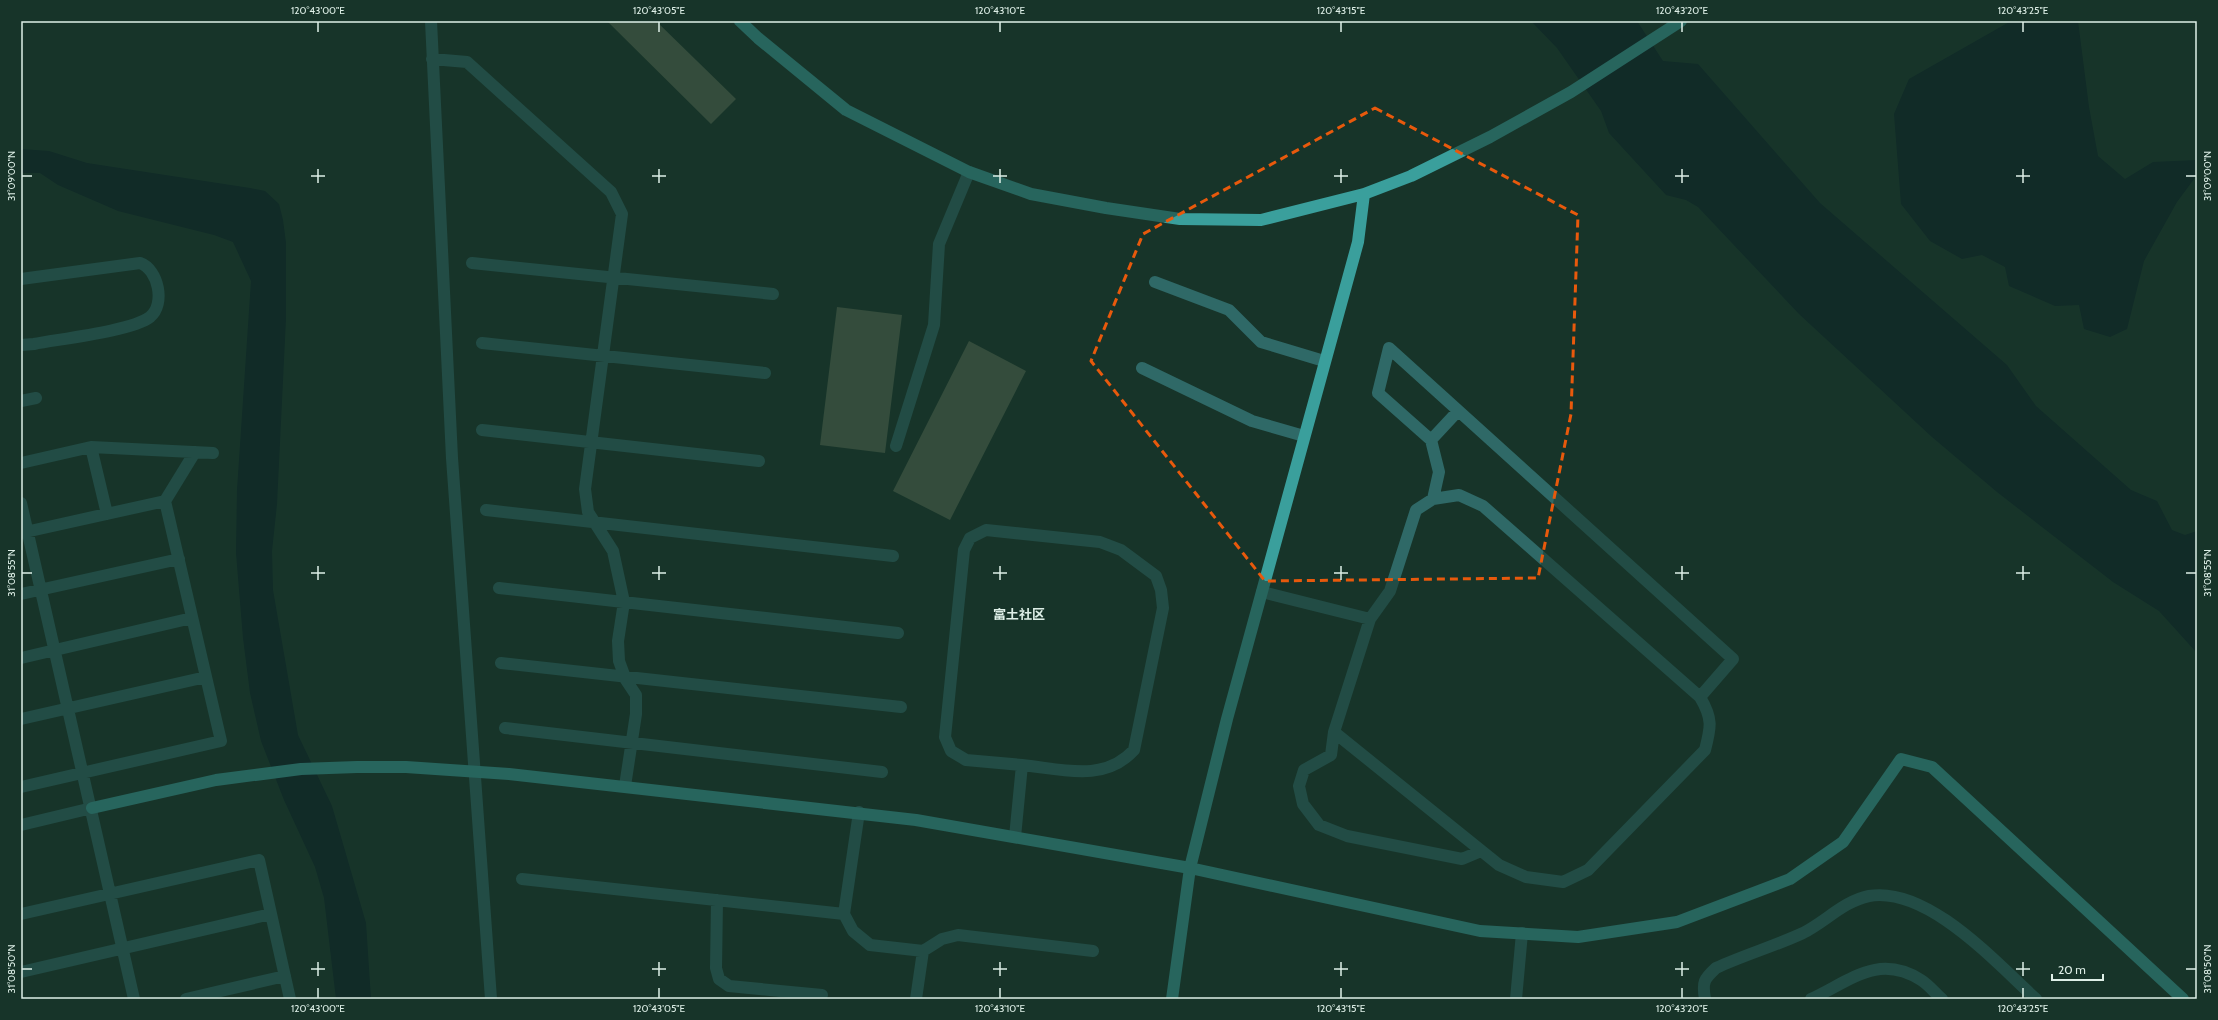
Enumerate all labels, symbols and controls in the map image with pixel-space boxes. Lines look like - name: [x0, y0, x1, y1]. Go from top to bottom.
- text: 120°43'00"E: [291, 4, 345, 17]
- text: 120°43'05"E: [633, 4, 686, 17]
- text: 120°43'10"E: [975, 4, 1025, 17]
- text: 120°43'15"E: [1317, 4, 1366, 17]
- text: 120°43'20"E: [1656, 4, 1708, 17]
- text: 120°43'25"E: [1998, 4, 2049, 17]
- text: 31°09'00"N: [5, 151, 18, 201]
- text: 31°09'00"N: [2201, 151, 2214, 201]
- text: 31°08'55"N: [5, 549, 18, 597]
- text: 31°08'55"N: [2201, 549, 2214, 597]
- district label: 富土社区: [993, 606, 1045, 622]
- text: 31°08'50"N: [5, 945, 18, 994]
- text: 31°08'50"N: [2201, 945, 2214, 994]
- scale bar: [2052, 956, 2103, 982]
- text: 20 m: [2058, 962, 2086, 977]
- text: 120°43'00"E: [291, 1002, 345, 1015]
- text: 120°43'05"E: [633, 1002, 686, 1015]
- text: 120°43'10"E: [975, 1002, 1025, 1015]
- text: 120°43'15"E: [1317, 1002, 1366, 1015]
- text: 120°43'20"E: [1656, 1002, 1708, 1015]
- text: 120°43'25"E: [1998, 1002, 2049, 1015]

